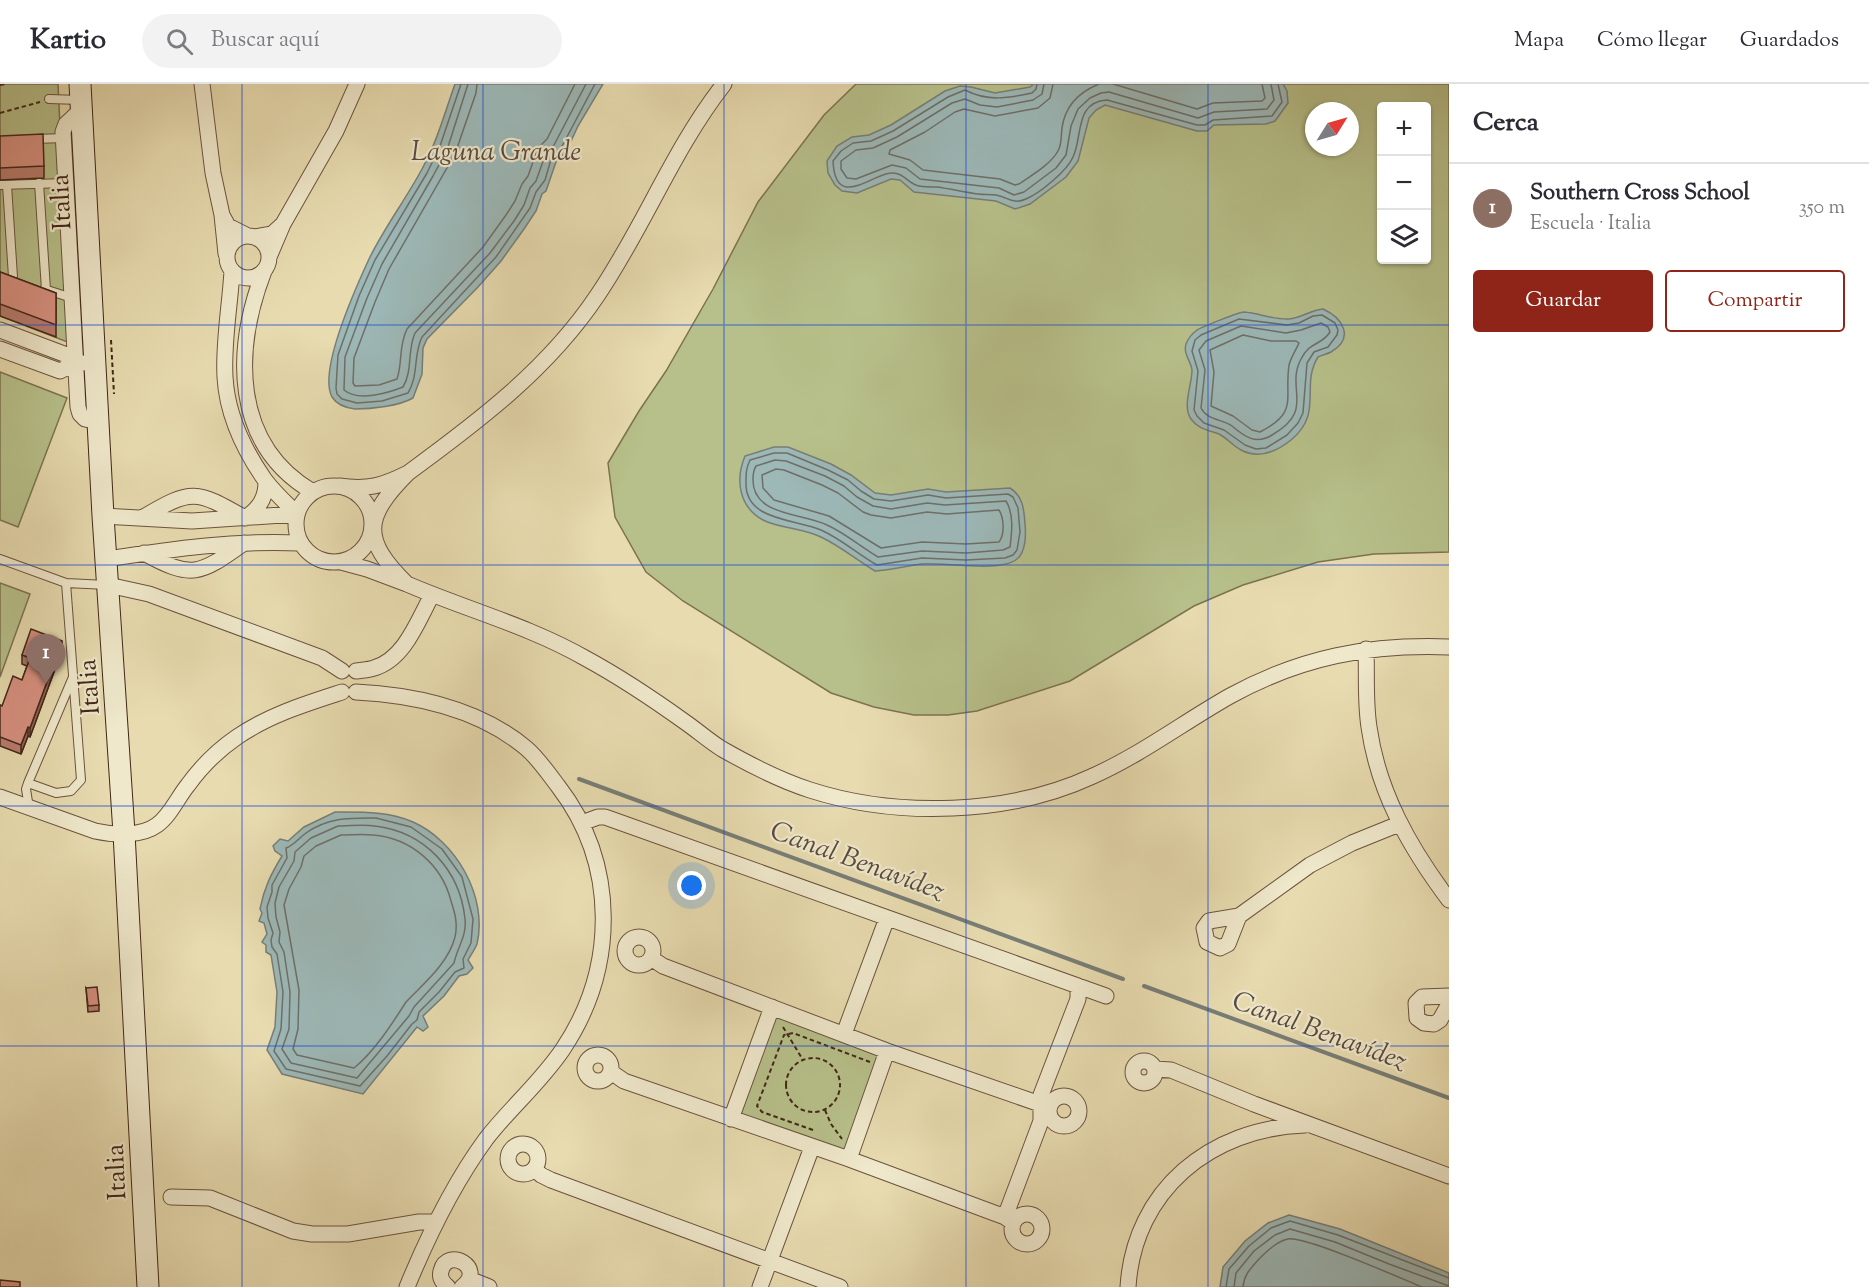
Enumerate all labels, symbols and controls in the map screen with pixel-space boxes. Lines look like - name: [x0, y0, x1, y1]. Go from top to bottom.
- search box: [142, 14, 562, 68]
- text: Kartio: [30, 21, 106, 61]
- icon: search: [163, 25, 196, 58]
- text: Buscar aquí: [211, 25, 320, 57]
- text: Mapa: [1514, 26, 1564, 56]
- text: Cómo llegar: [1597, 26, 1707, 56]
- text: Guardados: [1740, 26, 1839, 56]
- north arrow: [1305, 102, 1359, 156]
- map controls: [1377, 102, 1431, 264]
- button: +: [1377, 102, 1431, 156]
- text: Cerca: [1473, 105, 1539, 142]
- water label: Laguna Grande: [411, 134, 581, 173]
- button: −: [1377, 156, 1431, 210]
- street label: Italia: [43, 173, 82, 231]
- text: Southern Cross School: [1530, 178, 1750, 210]
- text: 1: [1489, 194, 1496, 223]
- text: 350 m: [1799, 194, 1845, 223]
- button: layers: [1377, 210, 1431, 264]
- text: Escuela · Italia: [1530, 210, 1651, 239]
- button: Guardar: [1473, 270, 1653, 332]
- button: Compartir: [1665, 270, 1845, 332]
- pin: 1: [26, 634, 66, 684]
- street label: Italia: [70, 658, 111, 716]
- water label: Canal Benavídez: [764, 813, 950, 912]
- your location: [677, 871, 706, 900]
- water label: Canal Benavídez: [1226, 983, 1412, 1082]
- street label: Italia: [98, 1143, 137, 1201]

